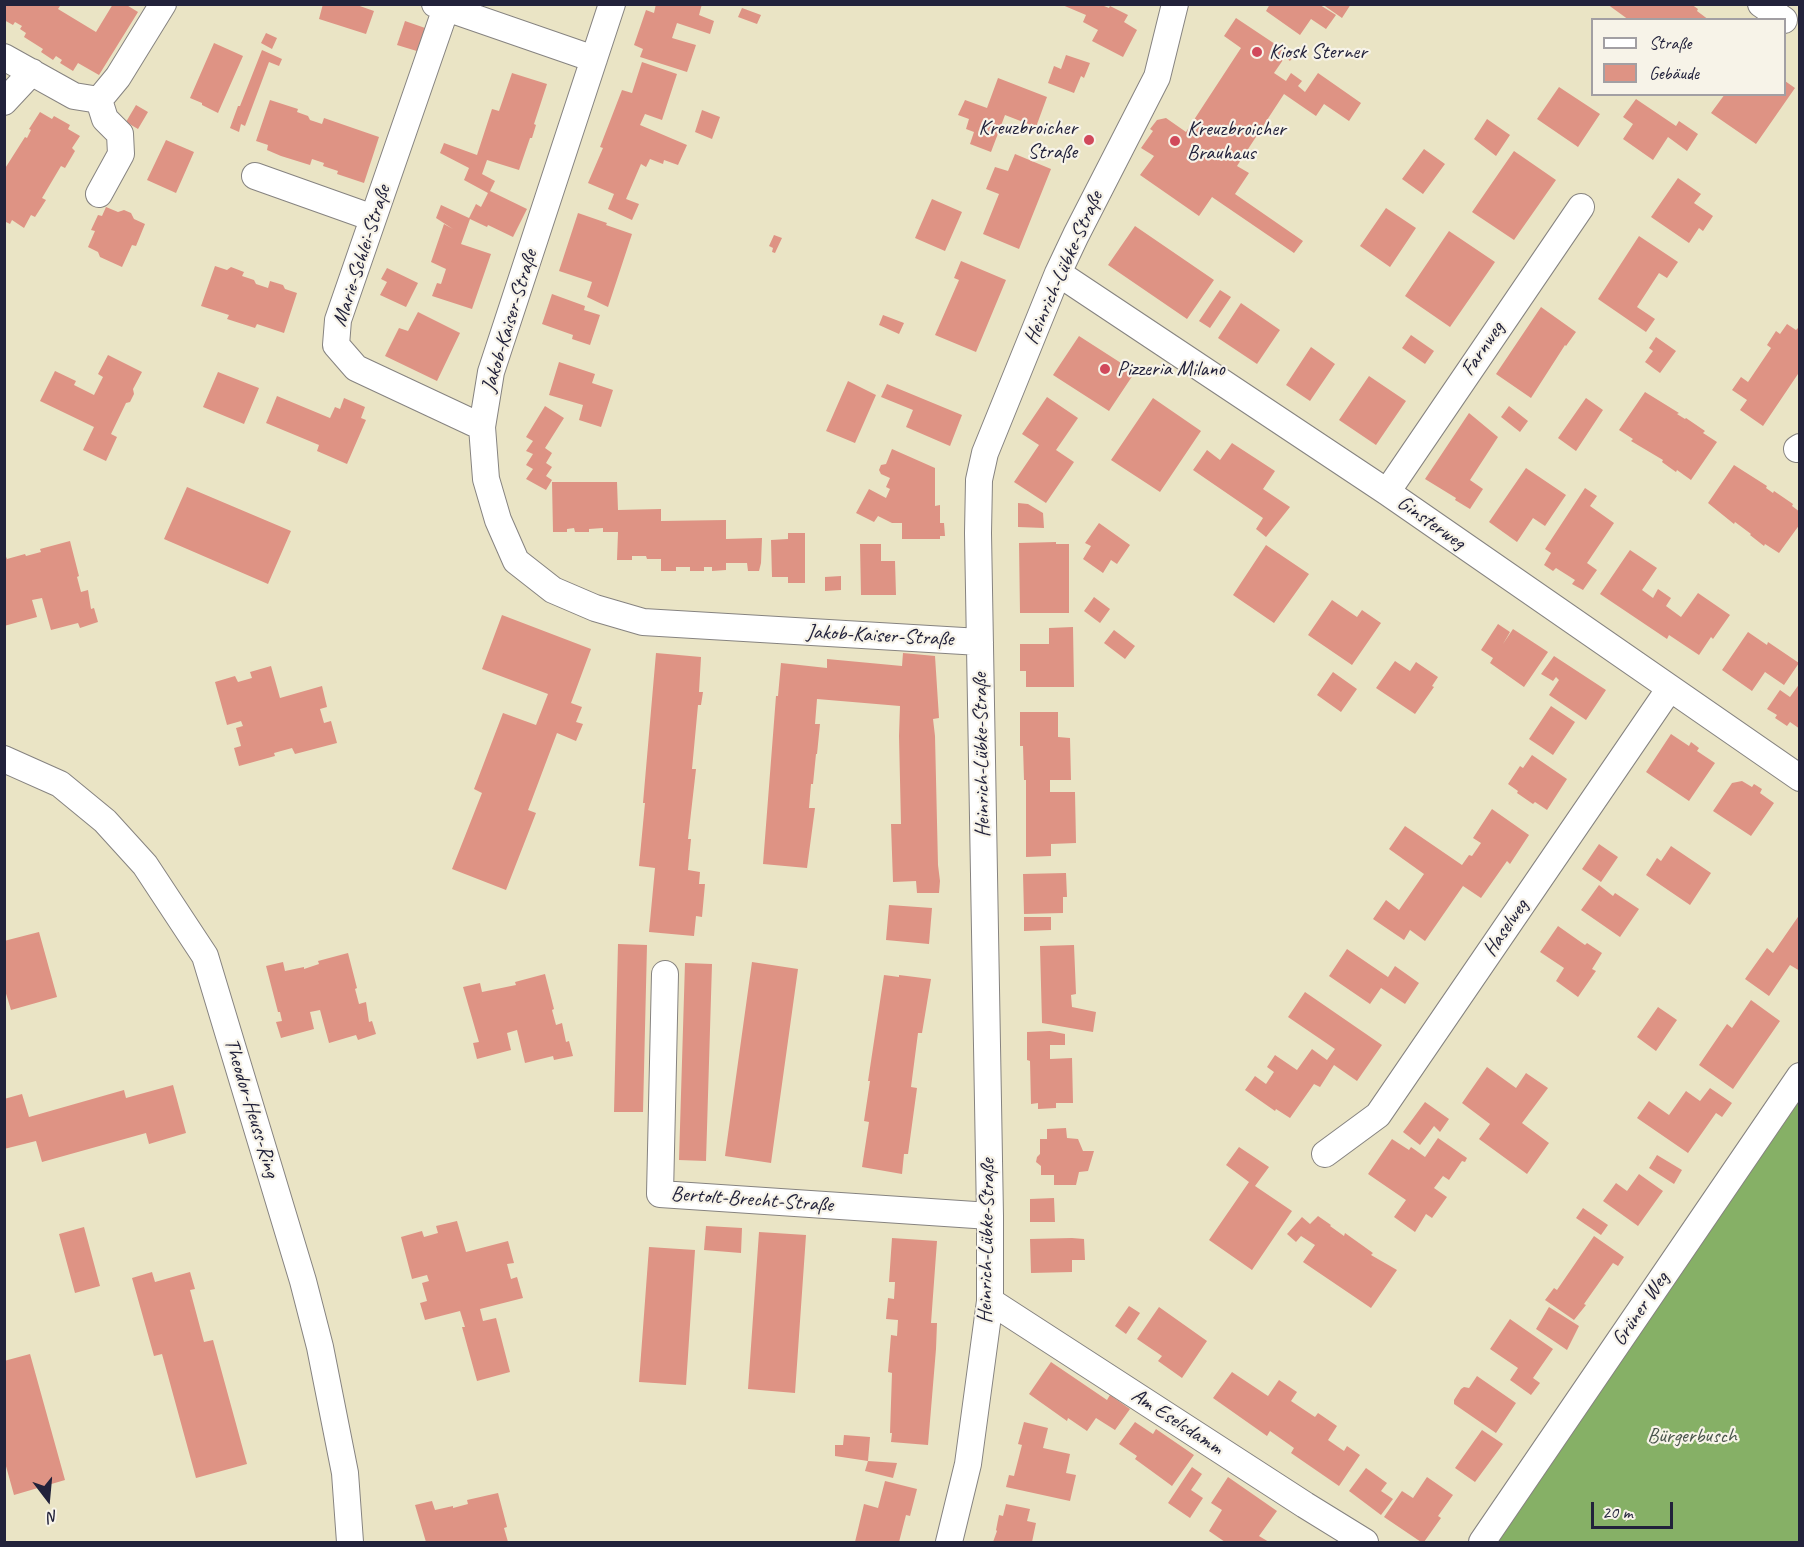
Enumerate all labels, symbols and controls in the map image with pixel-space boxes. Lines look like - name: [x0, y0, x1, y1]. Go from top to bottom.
- legend: [1591, 18, 1786, 96]
- text: Straße: [1649, 32, 1691, 54]
- place label: Kiosk Sterner: [1269, 39, 1367, 65]
- marker: Kiosk Sterner: [1250, 45, 1264, 59]
- text: Gebäude: [1649, 62, 1699, 84]
- place label: Kreuzbroicher Straße: [978, 115, 1077, 165]
- place label: Kreuzbroicher Brauhaus: [1187, 116, 1286, 166]
- marker: Kreuzbroicher Straße: [1082, 133, 1096, 147]
- marker: Kreuzbroicher Brauhaus: [1168, 134, 1182, 148]
- street label: Marie-Schlei-Straße: [327, 182, 397, 330]
- street label: Heinrich-Lübke-Straße: [1019, 188, 1109, 348]
- street label: Jakob-Kaiser-Straße: [476, 247, 544, 395]
- street label: Farnweg: [1456, 317, 1510, 381]
- place label: Pizzeria Milano: [1117, 356, 1225, 382]
- marker: Pizzeria Milano: [1098, 362, 1112, 376]
- street label: Ginsterweg: [1392, 490, 1470, 556]
- street label: Jakob-Kaiser-Straße: [806, 620, 954, 652]
- street label: Heinrich-Lübke-Straße: [968, 672, 996, 838]
- street label: Haselweg: [1478, 895, 1534, 961]
- street label: Theodor-Heuss-Ring: [218, 1036, 284, 1180]
- street label: Heinrich-Lübke-Straße: [973, 1158, 1001, 1324]
- street label: Bertolt-Brecht-Straße: [670, 1182, 834, 1218]
- street label: Grüner Weg: [1607, 1267, 1675, 1351]
- street label: Am Eselsdamm: [1126, 1383, 1228, 1461]
- park label: Bürgerbusch: [1647, 1423, 1737, 1449]
- north arrow: [18, 1469, 78, 1529]
- scale bar: [1594, 1490, 1676, 1528]
- text: 20 m: [1602, 1501, 1633, 1523]
- text: N: [45, 1505, 60, 1527]

